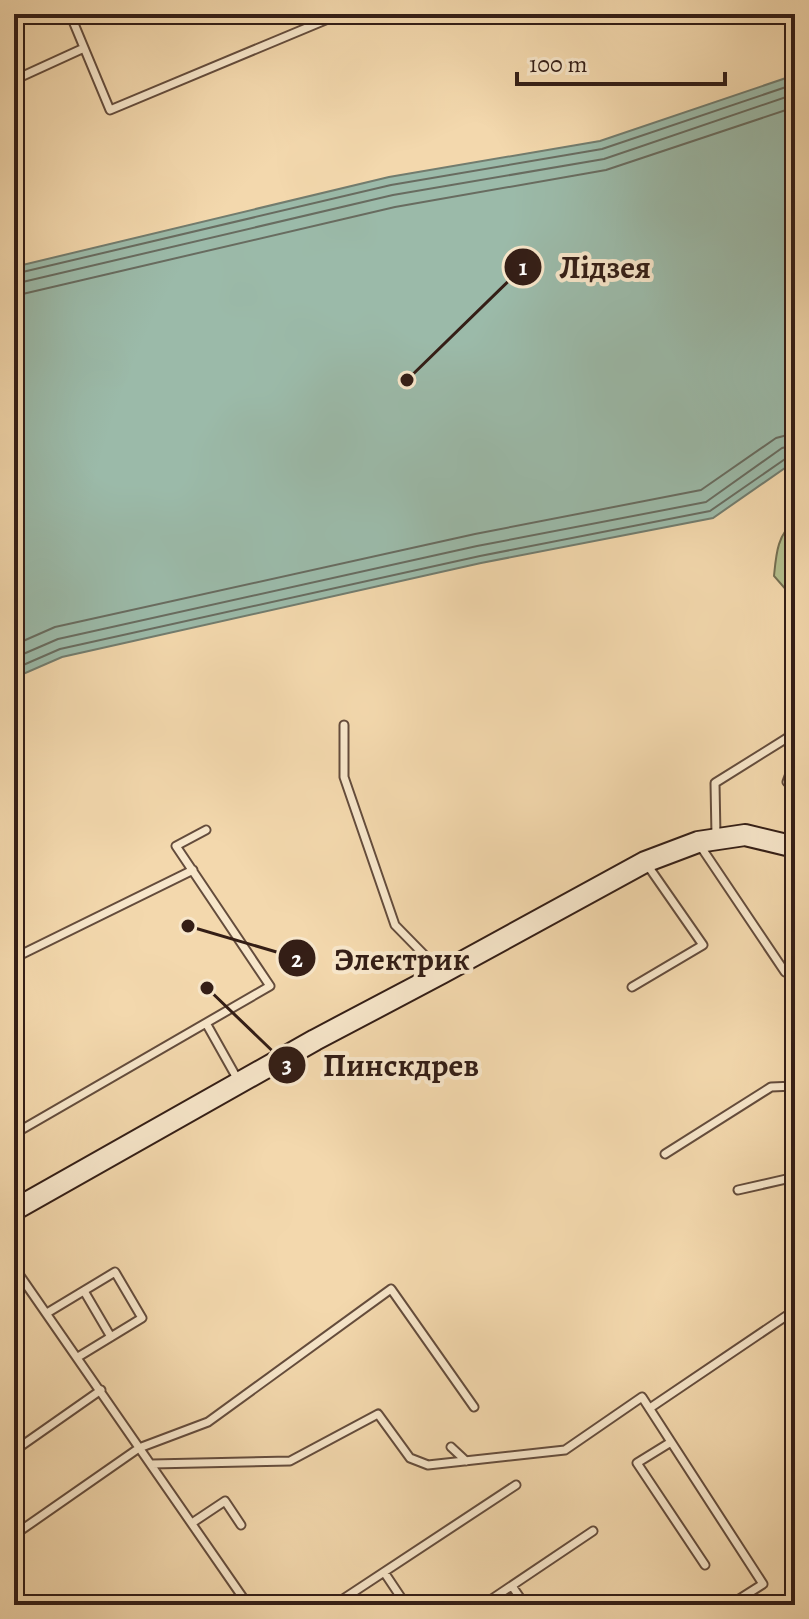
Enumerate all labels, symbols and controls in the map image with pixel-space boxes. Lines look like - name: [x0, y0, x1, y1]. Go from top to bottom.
- scale bar: [517, 36, 725, 86]
- text: 100 m: [529, 48, 588, 80]
- callout: Лідзея: [503, 239, 667, 295]
- text: Лідзея: [559, 245, 651, 289]
- text: 1: [519, 251, 528, 283]
- callout: Электрик: [277, 930, 486, 986]
- text: Электрик: [334, 937, 470, 981]
- text: 2: [291, 943, 303, 975]
- callout: Пинскдрев: [267, 1037, 495, 1093]
- text: Пинскдрев: [323, 1043, 479, 1087]
- text: 3: [282, 1049, 292, 1081]

